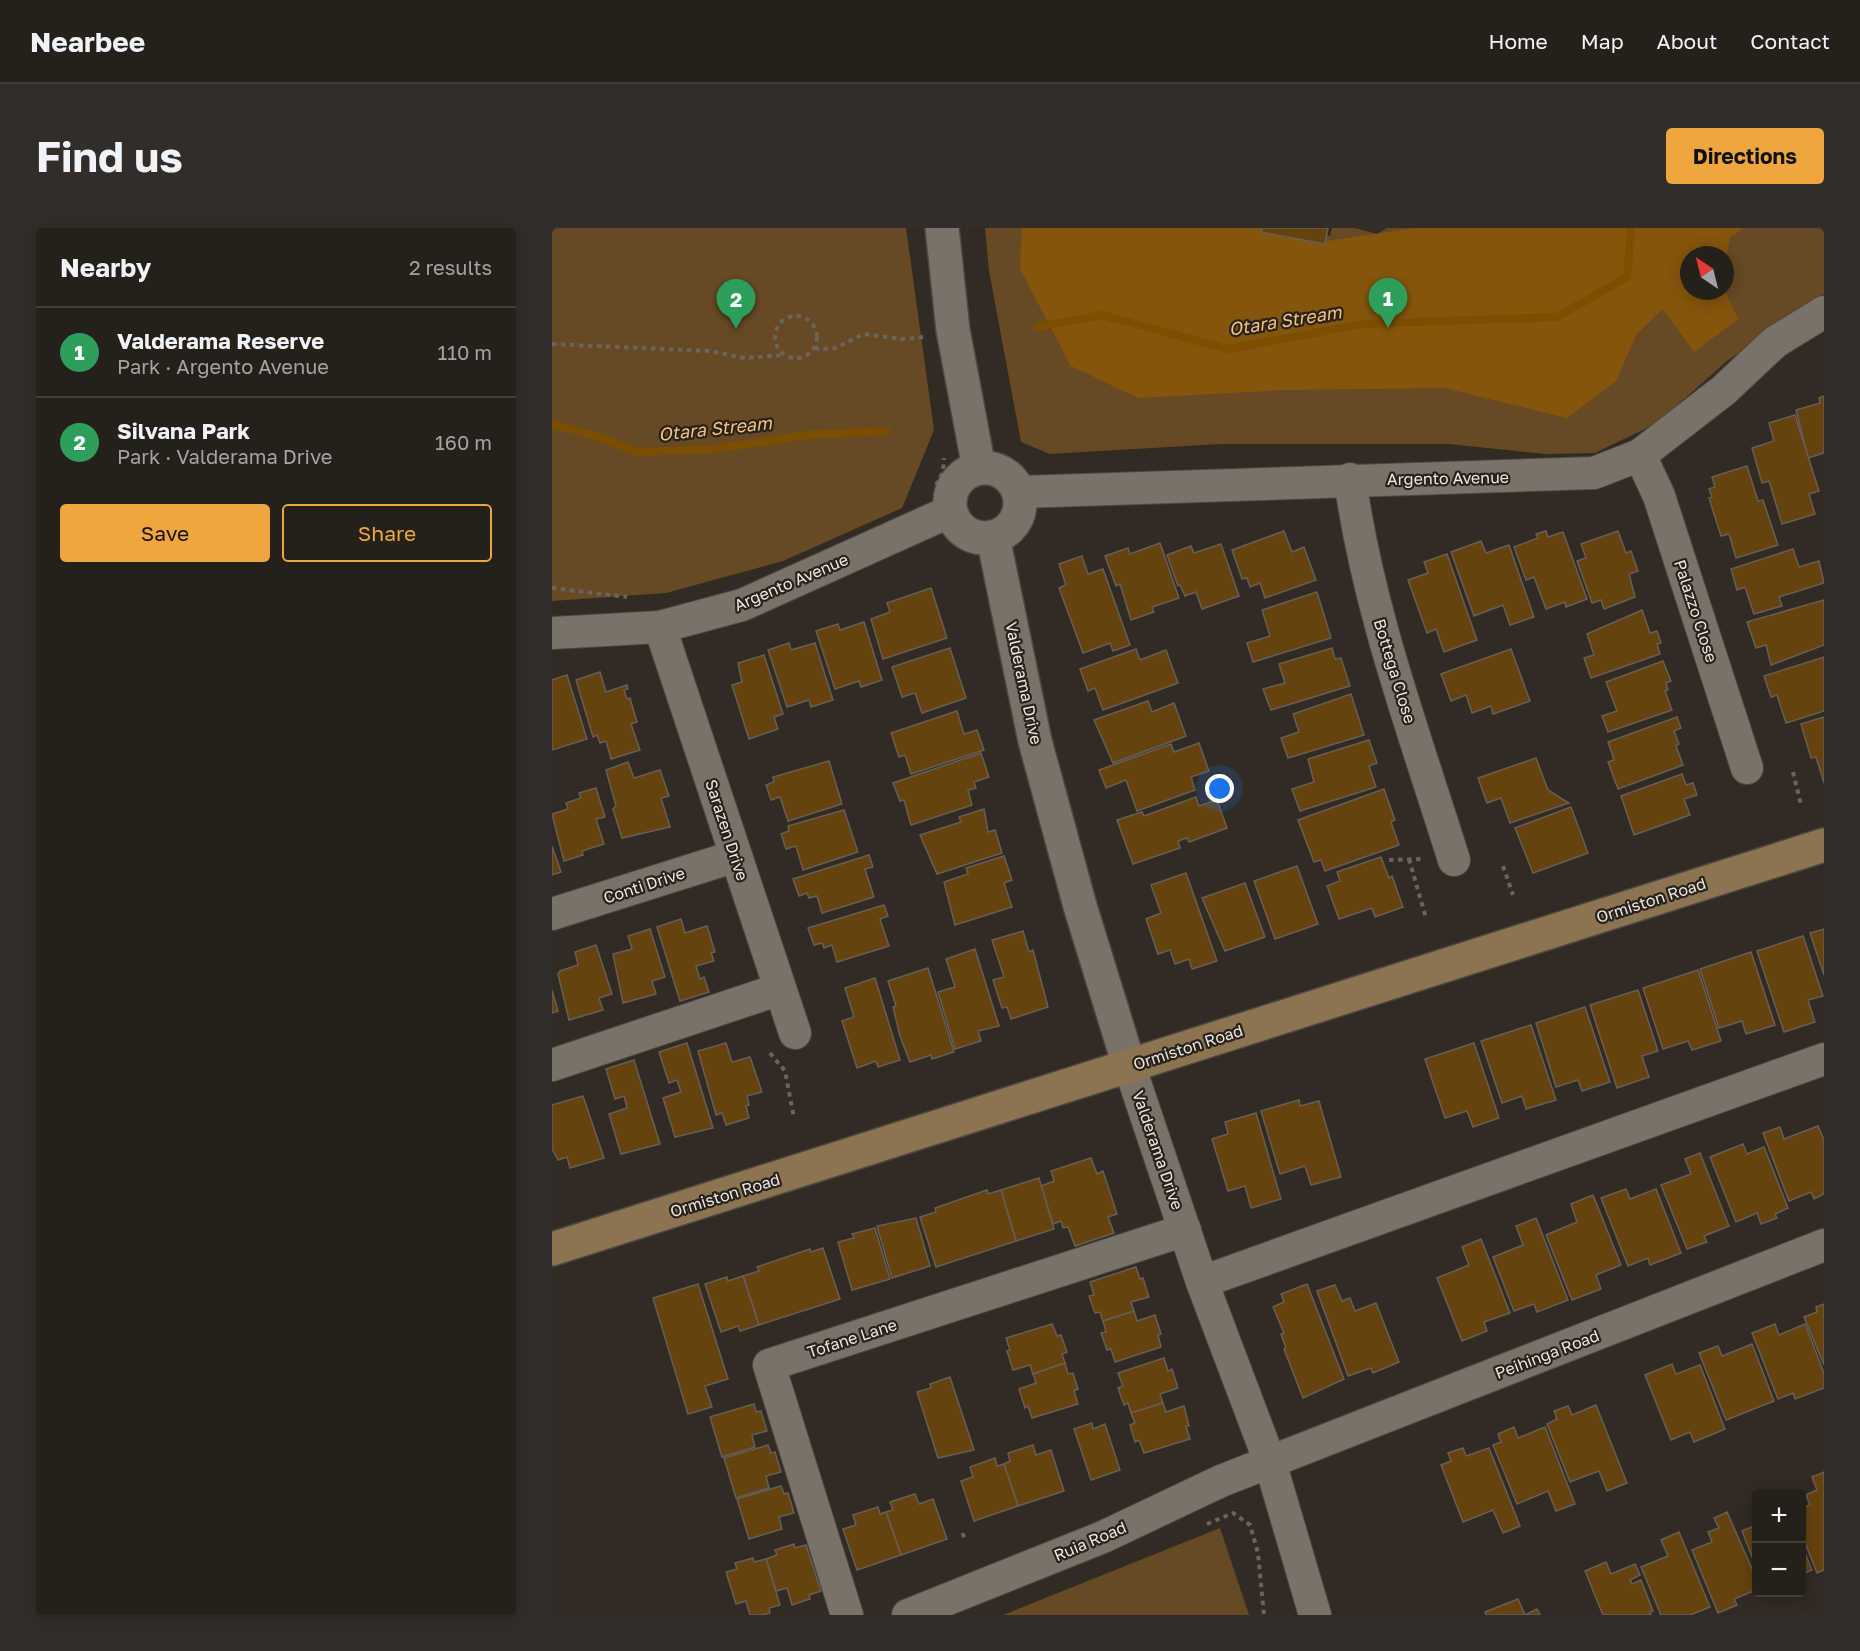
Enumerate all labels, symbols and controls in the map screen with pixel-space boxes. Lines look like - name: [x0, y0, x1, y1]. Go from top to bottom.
- text: Nearbee: [30, 25, 145, 58]
- text: Home: [1488, 28, 1548, 54]
- text: Map: [1581, 28, 1624, 54]
- text: About: [1657, 28, 1717, 54]
- text: Contact: [1750, 28, 1830, 54]
- button: Directions: [1666, 128, 1824, 184]
- text: Find us: [36, 131, 183, 181]
- north arrow: [1680, 246, 1734, 300]
- text: Nearby: [60, 252, 151, 283]
- text: 2 results: [409, 255, 492, 279]
- pin: 2: [716, 279, 756, 329]
- pin: 1: [1368, 279, 1408, 328]
- water label: Otara Stream: [1227, 300, 1344, 340]
- text: Valderama Reserve: [117, 327, 324, 354]
- text: 1: [74, 340, 85, 364]
- text: 110 m: [438, 340, 492, 364]
- text: Park · Argento Avenue: [117, 354, 329, 378]
- water label: Otara Stream: [657, 411, 774, 445]
- text: Silvana Park: [117, 417, 250, 444]
- text: 2: [73, 430, 86, 454]
- text: 160 m: [435, 430, 492, 454]
- text: Park · Valderama Drive: [117, 444, 332, 468]
- street label: Argento Avenue: [1387, 467, 1509, 489]
- button: Save: [60, 504, 270, 562]
- button: Share: [282, 504, 492, 562]
- street label: Argento Avenue: [731, 549, 851, 615]
- street label: Palazzo Close: [1670, 557, 1722, 665]
- street label: Bottega Close: [1370, 616, 1420, 726]
- street label: Valderama Drive: [1001, 620, 1047, 746]
- your location: [1205, 774, 1234, 803]
- street label: Sarazen Drive: [701, 777, 753, 883]
- street label: Conti Drive: [601, 862, 687, 908]
- street label: Ormiston Road: [1594, 873, 1708, 927]
- street label: Ormiston Road: [1131, 1020, 1245, 1074]
- street label: Valderama Drive: [1128, 1088, 1188, 1212]
- street label: Ormiston Road: [668, 1169, 782, 1221]
- street label: Tofane Lane: [805, 1314, 899, 1362]
- street label: Peihinga Road: [1492, 1325, 1602, 1383]
- map controls: [1752, 1489, 1806, 1597]
- button: +: [1752, 1489, 1806, 1543]
- street label: Ruia Road: [1051, 1517, 1129, 1565]
- button: −: [1752, 1543, 1806, 1597]

